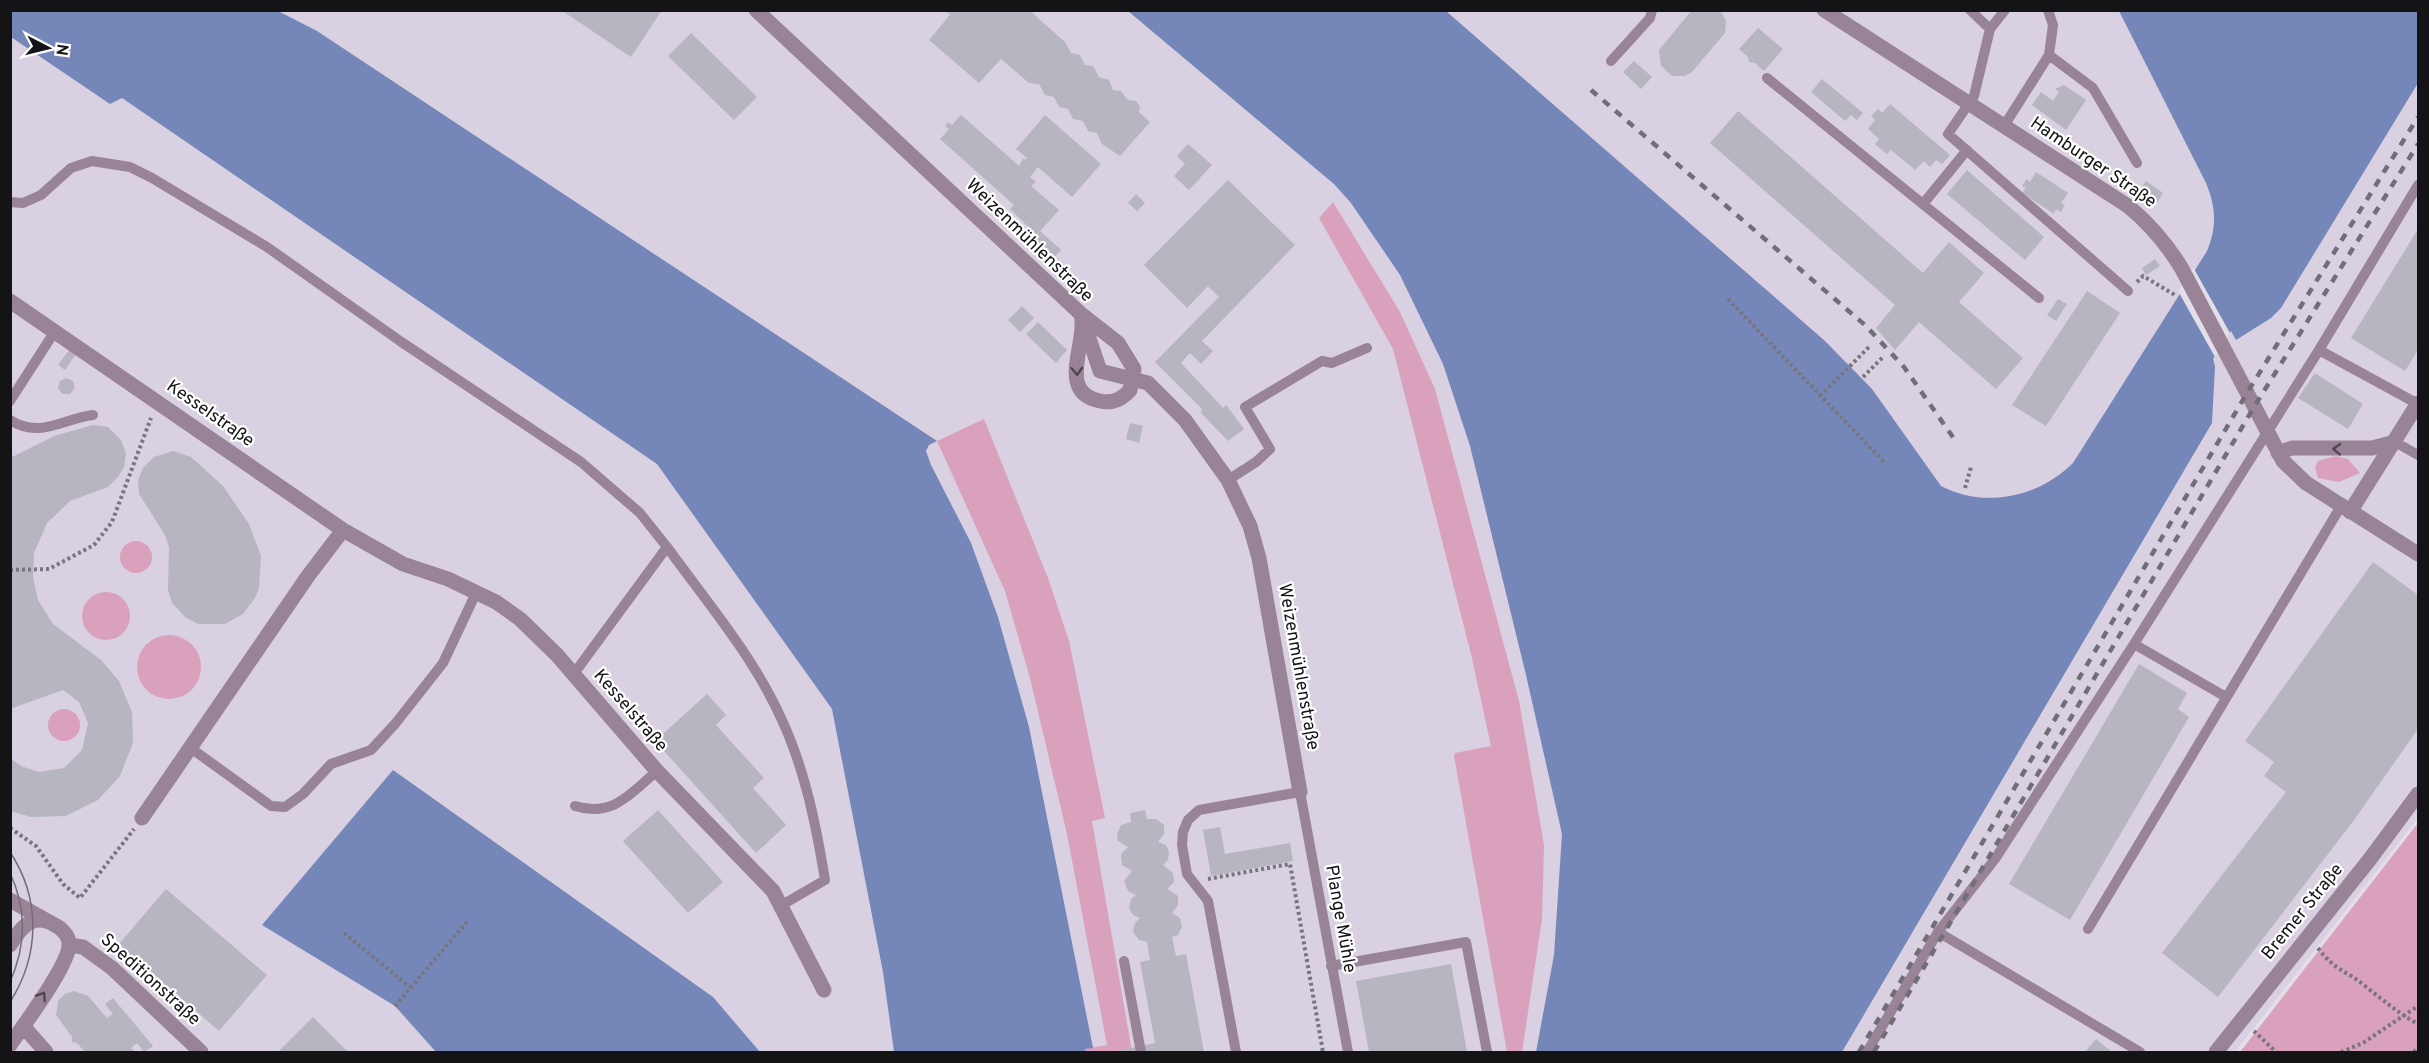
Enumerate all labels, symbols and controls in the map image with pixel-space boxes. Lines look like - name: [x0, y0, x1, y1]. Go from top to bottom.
- north arrow: [18, 18, 78, 78]
- text: N: [50, 43, 72, 57]
- street label: Hamburger Straße: [2025, 112, 2161, 214]
- street label: Weizenmühlenstraße: [960, 174, 1098, 308]
- one-way arrow: [1070, 367, 1083, 376]
- street label: Kesselstraße: [162, 375, 258, 453]
- one-way arrow: [2333, 442, 2342, 455]
- street label: Weizenmühlenstraße: [1272, 582, 1324, 752]
- street label: Kesselstraße: [588, 665, 672, 757]
- street label: Bremer Straße: [2257, 859, 2349, 965]
- street label: Plange Mühle: [1319, 863, 1361, 975]
- street label: Speditionstraße: [95, 929, 205, 1031]
- one-way arrow: [35, 992, 47, 1002]

